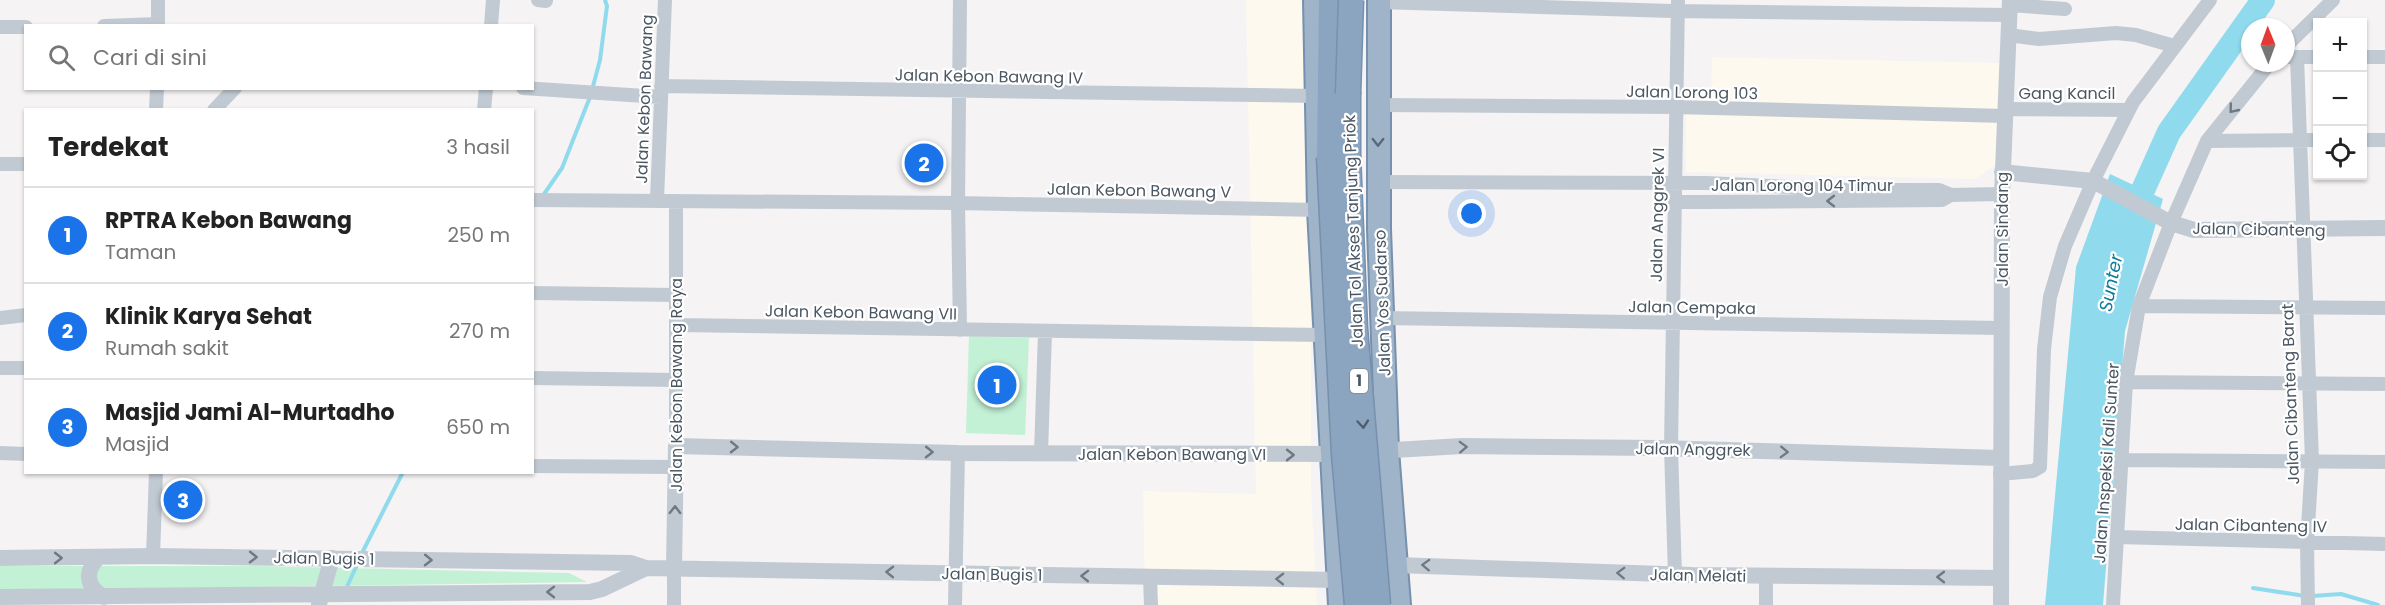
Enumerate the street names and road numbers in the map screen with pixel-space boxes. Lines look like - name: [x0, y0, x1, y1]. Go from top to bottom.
- street label: Jalan Kebon Bawang: [630, 14, 659, 184]
- street label: Jalan Kebon Bawang IV: [895, 63, 1083, 90]
- street label: Jalan Lorong 103: [1626, 80, 1758, 105]
- street label: Gang Kancil: [2019, 82, 2115, 105]
- street label: Jalan Tol Akses Tanjung Priok: [1338, 114, 1369, 348]
- street label: Jalan Anggrek VI: [1645, 148, 1670, 282]
- street label: Jalan Sindang: [1991, 172, 2014, 286]
- street label: Jalan Lorong 104 Timur: [1711, 174, 1893, 197]
- street label: Jalan Kebon Bawang V: [1047, 177, 1232, 204]
- street label: Jalan Cibanteng: [2192, 217, 2326, 242]
- street label: Jalan Yos Sudarso: [1368, 229, 1397, 377]
- street label: Jalan Kebon Bawang Raya: [665, 278, 688, 492]
- street label: Jalan Cempaka: [1628, 295, 1756, 320]
- street label: Jalan Kebon Bawang VII: [765, 299, 957, 326]
- street label: Jalan Cibanteng Barat: [2276, 303, 2305, 485]
- street label: Jalan Inspeksi Kali Sunter: [2088, 362, 2125, 564]
- road number: 1: [1350, 369, 1368, 393]
- street label: Jalan Anggrek: [1635, 437, 1752, 462]
- street label: Jalan Kebon Bawang VI: [1078, 443, 1266, 466]
- street label: Jalan Cibanteng IV: [2175, 513, 2328, 538]
- street label: Jalan Bugis 1: [273, 546, 375, 571]
- street label: Jalan Bugis 1: [941, 562, 1043, 587]
- street label: Jalan Melati: [1649, 563, 1747, 588]

